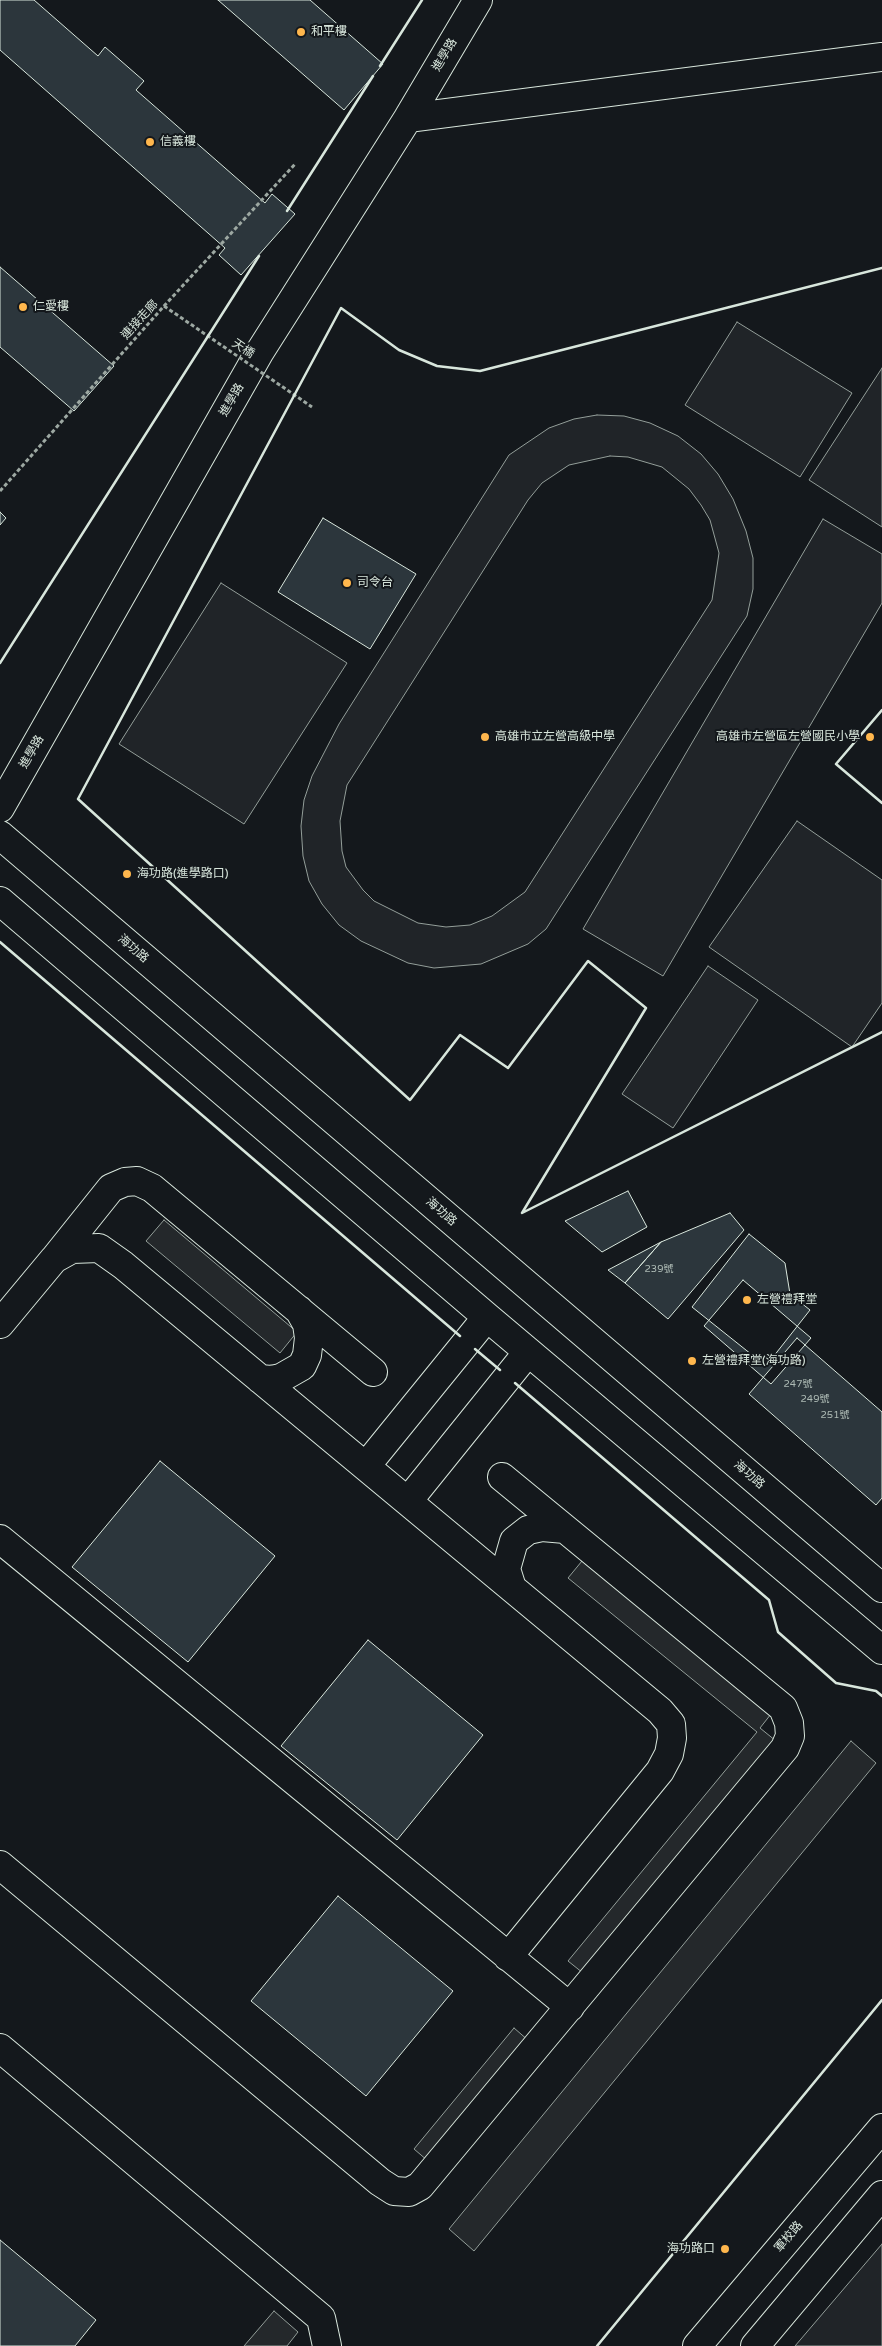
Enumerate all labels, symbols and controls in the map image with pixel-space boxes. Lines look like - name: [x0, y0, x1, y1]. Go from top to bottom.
- place label: 和平樓: [311, 25, 347, 39]
- marker: 和平樓: [295, 26, 307, 38]
- street label: 進學路: [430, 36, 460, 74]
- place label: 信義樓: [160, 135, 196, 149]
- marker: 信義樓: [144, 136, 156, 148]
- street label: 連接走廊: [119, 297, 161, 343]
- place label: 仁愛樓: [33, 300, 69, 314]
- marker: 仁愛樓: [17, 301, 29, 313]
- street label: 天橋: [229, 336, 257, 362]
- street label: 進學路: [217, 381, 247, 419]
- place label: 司令台: [357, 576, 393, 590]
- marker: 司令台: [341, 577, 353, 589]
- place label: 高雄市立左營高級中學: [495, 730, 615, 744]
- place label: 高雄市左營區左營國民小學: [716, 730, 860, 744]
- marker: 高雄市立左營高級中學: [479, 731, 491, 743]
- marker: 高雄市左營區左營國民小學: [864, 731, 876, 743]
- street label: 進學路: [17, 733, 47, 771]
- place label: 海功路(進學路口): [137, 867, 228, 881]
- marker: 海功路(進學路口): [121, 868, 133, 880]
- street label: 海功路: [115, 932, 151, 966]
- street label: 海功路: [423, 1195, 459, 1229]
- house number: 239號: [645, 1263, 673, 1275]
- place label: 左營禮拜堂: [757, 1293, 817, 1307]
- marker: 左營禮拜堂: [741, 1294, 753, 1306]
- place label: 左營禮拜堂(海功路): [702, 1354, 805, 1368]
- marker: 左營禮拜堂(海功路): [686, 1355, 698, 1367]
- house number: 247號: [784, 1378, 812, 1390]
- house number: 249號: [801, 1393, 829, 1405]
- house number: 251號: [821, 1409, 849, 1421]
- street label: 海功路: [731, 1458, 767, 1492]
- street label: 軍校路: [772, 2219, 806, 2255]
- place label: 海功路口: [667, 2242, 715, 2256]
- marker: 海功路口: [719, 2243, 731, 2255]

